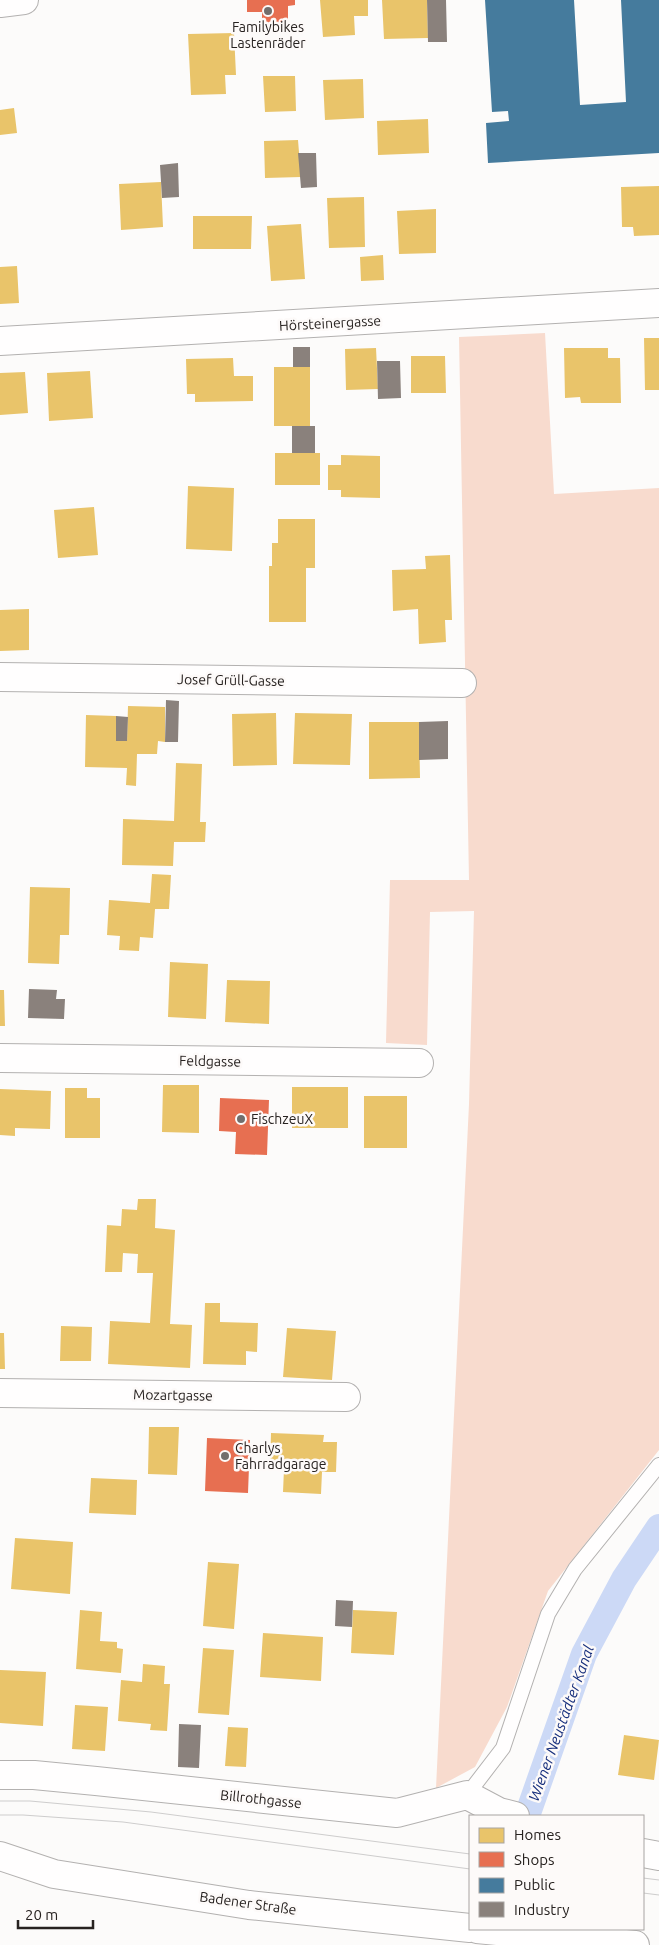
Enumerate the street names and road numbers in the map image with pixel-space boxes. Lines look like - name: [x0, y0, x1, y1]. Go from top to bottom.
- street label: Hörsteinergasse: [279, 312, 381, 334]
- street label: Josef Grüll-Gasse: [177, 671, 285, 689]
- street label: Feldgasse: [179, 1052, 241, 1070]
- street label: Mozartgasse: [133, 1386, 213, 1404]
- street label: Billrothgasse: [220, 1787, 302, 1811]
- street label: Badener Straße: [198, 1888, 298, 1918]

